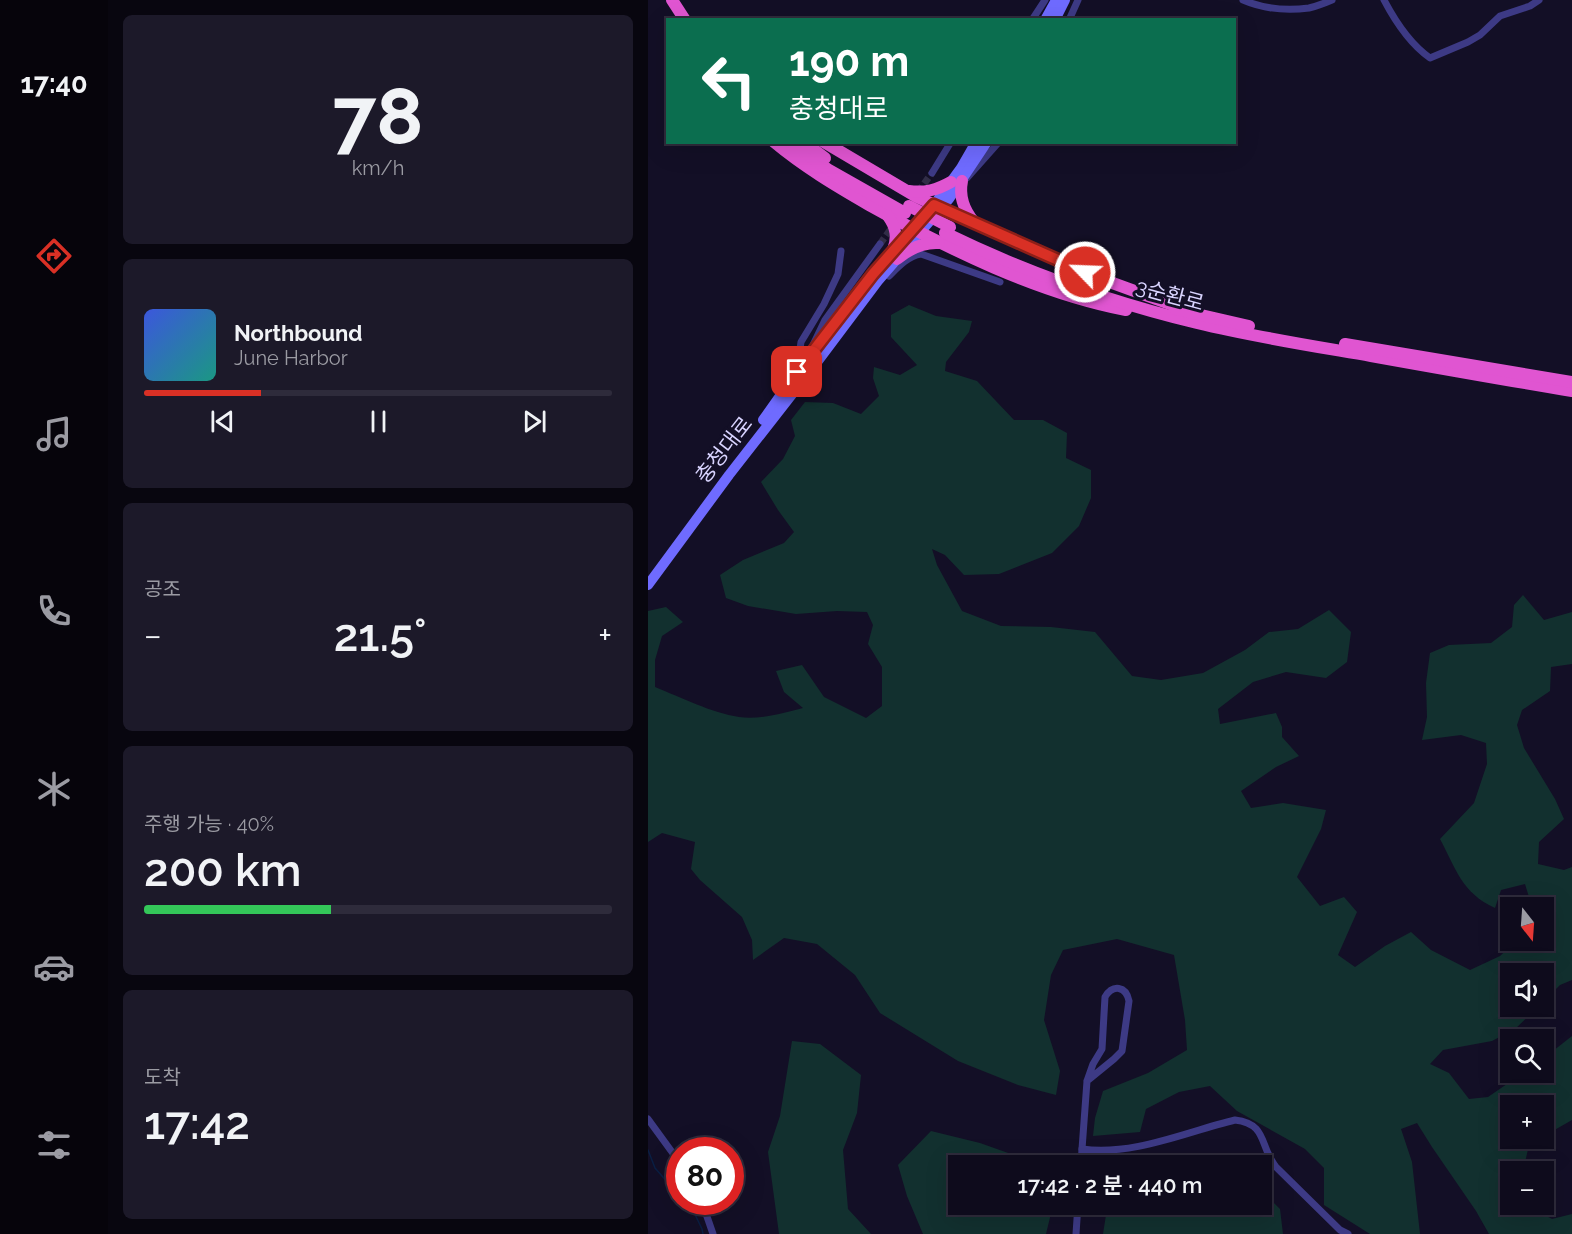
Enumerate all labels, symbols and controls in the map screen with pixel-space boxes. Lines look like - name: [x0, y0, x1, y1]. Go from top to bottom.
- text: 190 m: [789, 37, 909, 86]
- icon: left: [690, 42, 768, 120]
- text: 17:40: [20, 68, 88, 99]
- text: 78: [333, 71, 423, 162]
- text: 충청대로: [789, 93, 888, 124]
- text: km/h: [352, 156, 404, 180]
- icon: directions: [33, 235, 75, 277]
- position arrow: [1053, 240, 1117, 304]
- street label: 3순환로: [1133, 273, 1207, 316]
- text: Northbound: [234, 320, 363, 346]
- text: June Harbor: [234, 346, 348, 370]
- pin: [771, 346, 822, 397]
- icon: arrive: [780, 355, 813, 388]
- icon: previous: [206, 405, 239, 438]
- icon: pause: [362, 405, 395, 438]
- icon: next: [518, 405, 551, 438]
- street label: 충청대로: [690, 412, 757, 488]
- icon: music: [33, 413, 75, 455]
- text: 공조: [144, 577, 181, 601]
- icon: phone: [33, 590, 75, 632]
- text: 21.5°: [334, 609, 426, 662]
- text: −: [144, 616, 162, 655]
- text: +: [598, 616, 612, 655]
- icon: climate: [33, 768, 75, 810]
- text: 주행 가능 · 40%: [144, 812, 274, 836]
- text: 200 km: [144, 844, 301, 897]
- north arrow: [1500, 897, 1554, 951]
- map controls: [1500, 897, 1554, 1215]
- icon: car: [33, 946, 75, 988]
- button: sound: [1500, 963, 1554, 1017]
- button: search: [1500, 1029, 1554, 1083]
- text: 도착: [144, 1065, 181, 1089]
- button: +: [1500, 1095, 1554, 1149]
- text: 17:42: [144, 1097, 250, 1150]
- icon: filters: [33, 1124, 75, 1166]
- speed limit sign: 80: [666, 1137, 744, 1215]
- button: −: [1500, 1161, 1554, 1215]
- text: 17:42 · 2 분 · 440 m: [1018, 1172, 1202, 1198]

